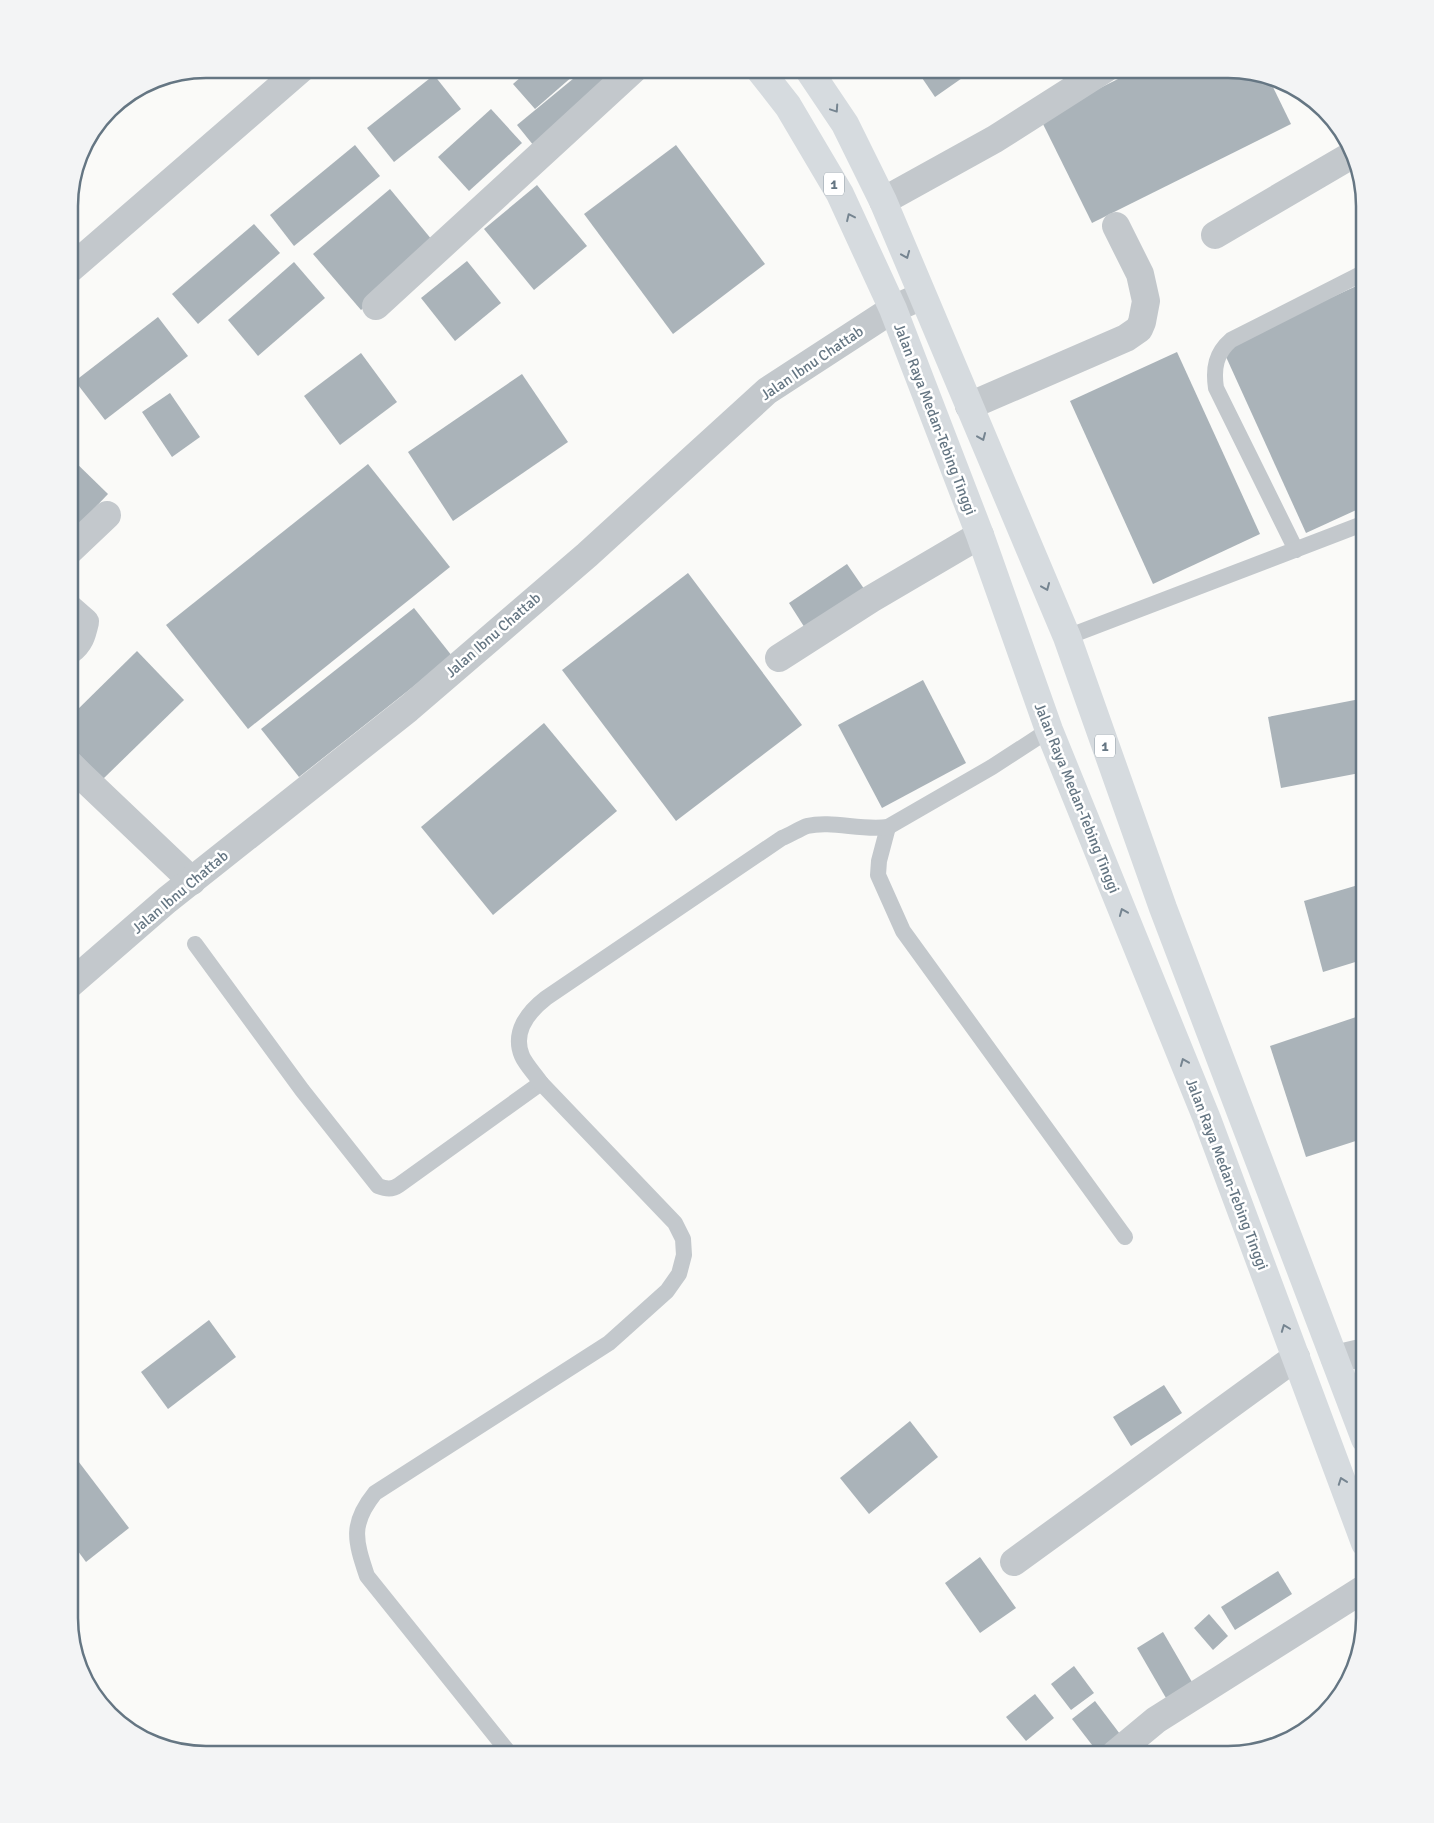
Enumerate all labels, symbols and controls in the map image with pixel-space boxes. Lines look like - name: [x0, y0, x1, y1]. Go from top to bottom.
- one-way arrow: [829, 104, 838, 113]
- road number: 1: [824, 172, 844, 195]
- one-way arrow: [846, 213, 857, 222]
- one-way arrow: [900, 251, 910, 259]
- street label: Jalan Raya Medan-Tebing Tinggi: [890, 321, 980, 517]
- street label: Jalan Ibnu Chattab: [757, 322, 867, 404]
- one-way arrow: [977, 433, 987, 441]
- one-way arrow: [1039, 582, 1050, 591]
- street label: Jalan Ibnu Chattab: [442, 589, 544, 681]
- street label: Jalan Raya Medan-Tebing Tinggi: [1030, 700, 1124, 896]
- road number: 1: [1095, 734, 1115, 758]
- street label: Jalan Ibnu Chattab: [128, 846, 232, 938]
- one-way arrow: [1118, 908, 1128, 916]
- one-way arrow: [1179, 1058, 1190, 1067]
- street label: Jalan Raya Medan-Tebing Tinggi: [1182, 1076, 1272, 1272]
- one-way arrow: [1281, 1325, 1291, 1333]
- one-way arrow: [1338, 1477, 1348, 1485]

